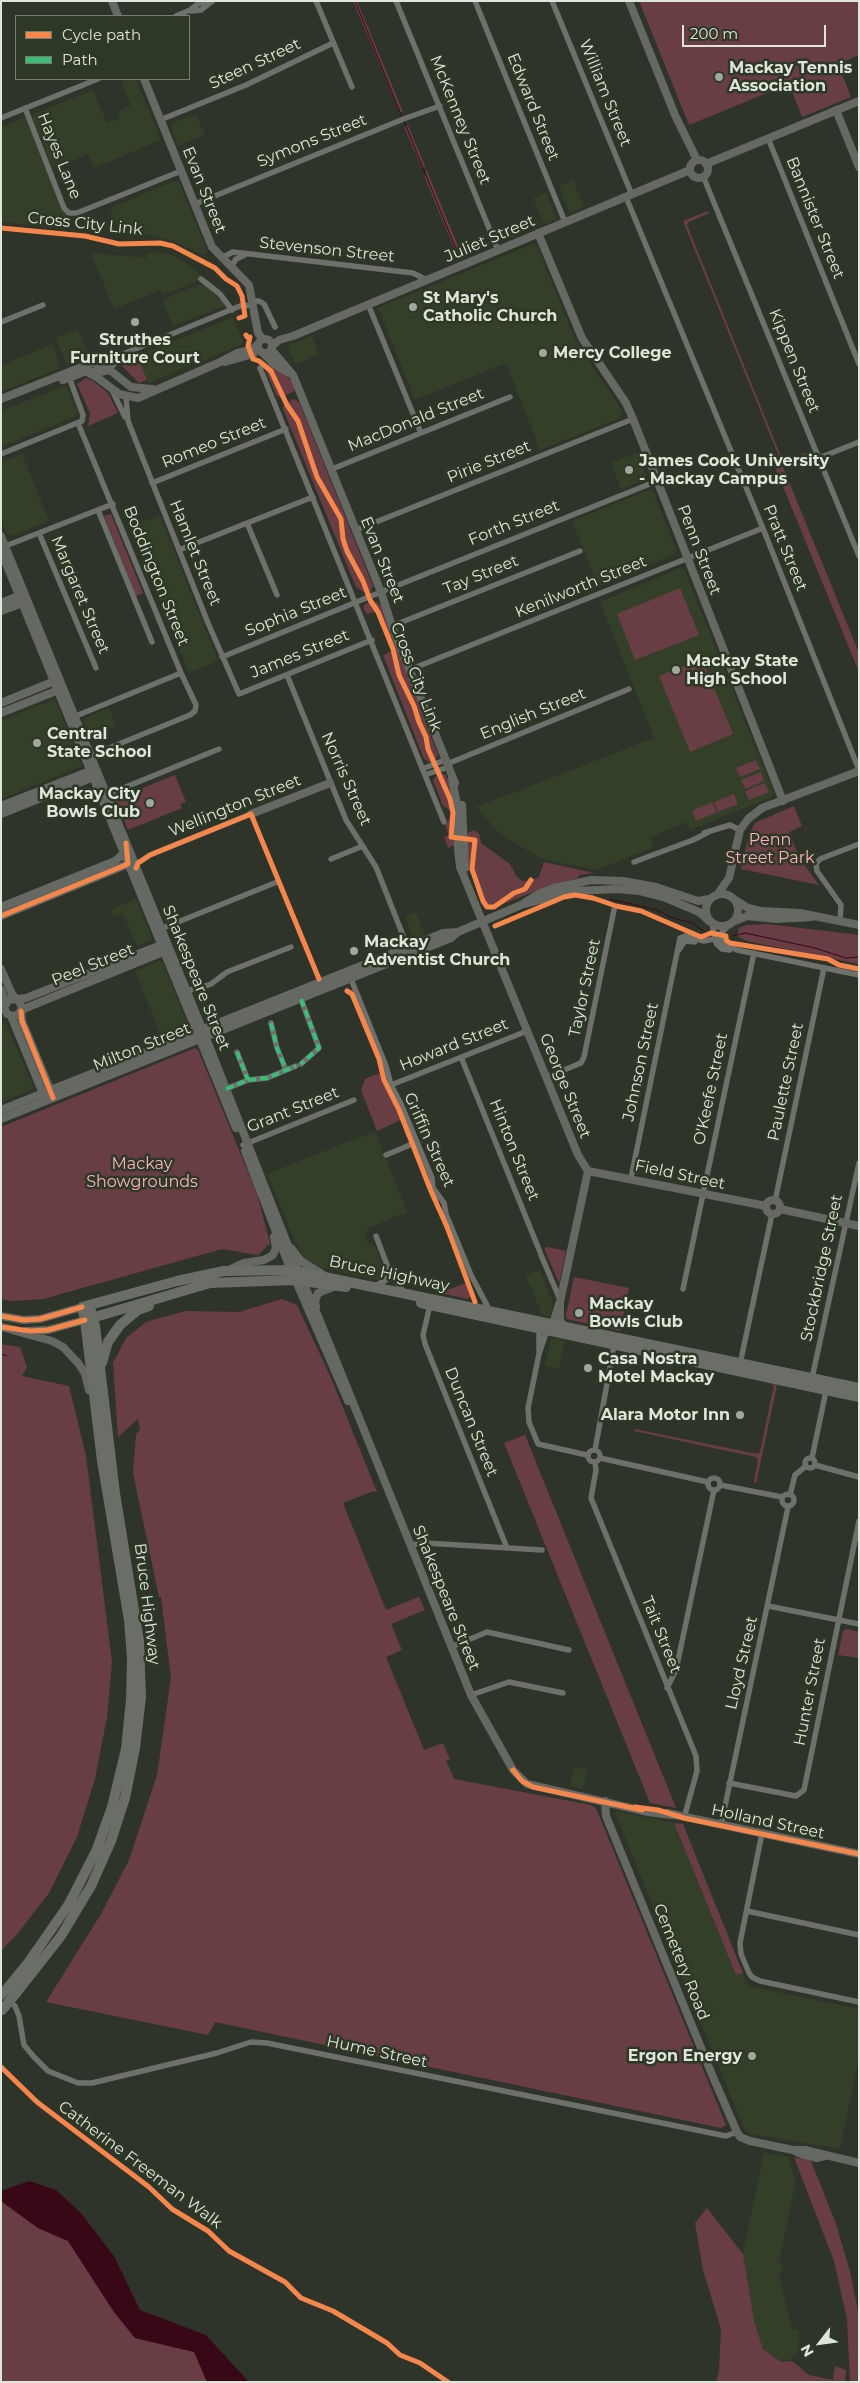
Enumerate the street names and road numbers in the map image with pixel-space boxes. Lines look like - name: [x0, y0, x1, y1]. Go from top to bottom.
- street label: Steen Street: [206, 34, 304, 94]
- street label: William Street: [575, 37, 635, 149]
- street label: Edward Street: [503, 50, 563, 164]
- street label: McKenney Street: [425, 53, 495, 187]
- street label: Hayes Lane: [33, 110, 85, 202]
- street label: Symons Street: [254, 110, 370, 172]
- street label: Evan Street: [178, 144, 230, 236]
- street label: Bannister Street: [782, 154, 848, 282]
- street label: Cross City Link: [26, 208, 144, 240]
- street label: Juliet Street: [442, 211, 538, 267]
- street label: Stevenson Street: [259, 233, 395, 267]
- street label: Kippen Street: [764, 306, 824, 416]
- street label: MacDonald Street: [345, 384, 487, 456]
- street label: Romeo Street: [159, 413, 269, 473]
- street label: Pirie Street: [444, 437, 534, 487]
- street label: Forth Street: [466, 496, 562, 550]
- street label: Hamlet Street: [165, 497, 225, 609]
- street label: Penn Street: [673, 502, 725, 598]
- street label: Pratt Street: [759, 502, 811, 594]
- street label: Boddington Street: [119, 503, 193, 649]
- street label: Evan Street: [356, 514, 408, 606]
- street label: Margaret Street: [46, 533, 114, 657]
- street label: Tay Street: [441, 551, 521, 599]
- street label: Kenilworth Street: [512, 552, 650, 622]
- street label: Sophia Street: [242, 583, 350, 641]
- street label: Cross City Link: [386, 620, 446, 734]
- street label: James Street: [248, 626, 352, 682]
- street label: English Street: [477, 684, 589, 744]
- street label: Norris Street: [317, 729, 375, 829]
- street label: Wellington Street: [166, 771, 304, 841]
- street label: Shakespeare Street: [158, 903, 234, 1053]
- street label: Taylor Street: [565, 937, 605, 1039]
- street label: Peel Street: [49, 940, 137, 990]
- street label: Johnson Street: [619, 1001, 663, 1123]
- street label: Howard Street: [397, 1014, 511, 1076]
- street label: Milton Street: [90, 1019, 194, 1075]
- street label: Paulette Street: [764, 1021, 808, 1143]
- street label: George Street: [535, 1031, 595, 1141]
- street label: O'Keefe Street: [690, 1031, 732, 1147]
- street label: Grant Street: [244, 1083, 342, 1137]
- street label: Griffin Street: [400, 1090, 458, 1190]
- street label: Hinton Street: [485, 1096, 543, 1204]
- street label: Field Street: [633, 1156, 727, 1194]
- street label: Stockbridge Street: [797, 1193, 847, 1343]
- street label: Bruce Highway: [327, 1252, 451, 1296]
- street label: Duncan Street: [440, 1364, 502, 1480]
- street label: Shakespeare Street: [408, 1523, 484, 1673]
- street label: Bruce Highway: [130, 1542, 164, 1666]
- street label: Tait Street: [637, 1594, 685, 1676]
- street label: Lloyd Street: [722, 1614, 762, 1712]
- street label: Hunter Street: [790, 1636, 830, 1748]
- street label: Holland Street: [710, 1801, 826, 1843]
- street label: Cemetery Road: [649, 1901, 713, 2023]
- street label: Hume Street: [325, 2032, 429, 2072]
- street label: Catherine Freeman Walk: [54, 2097, 226, 2233]

